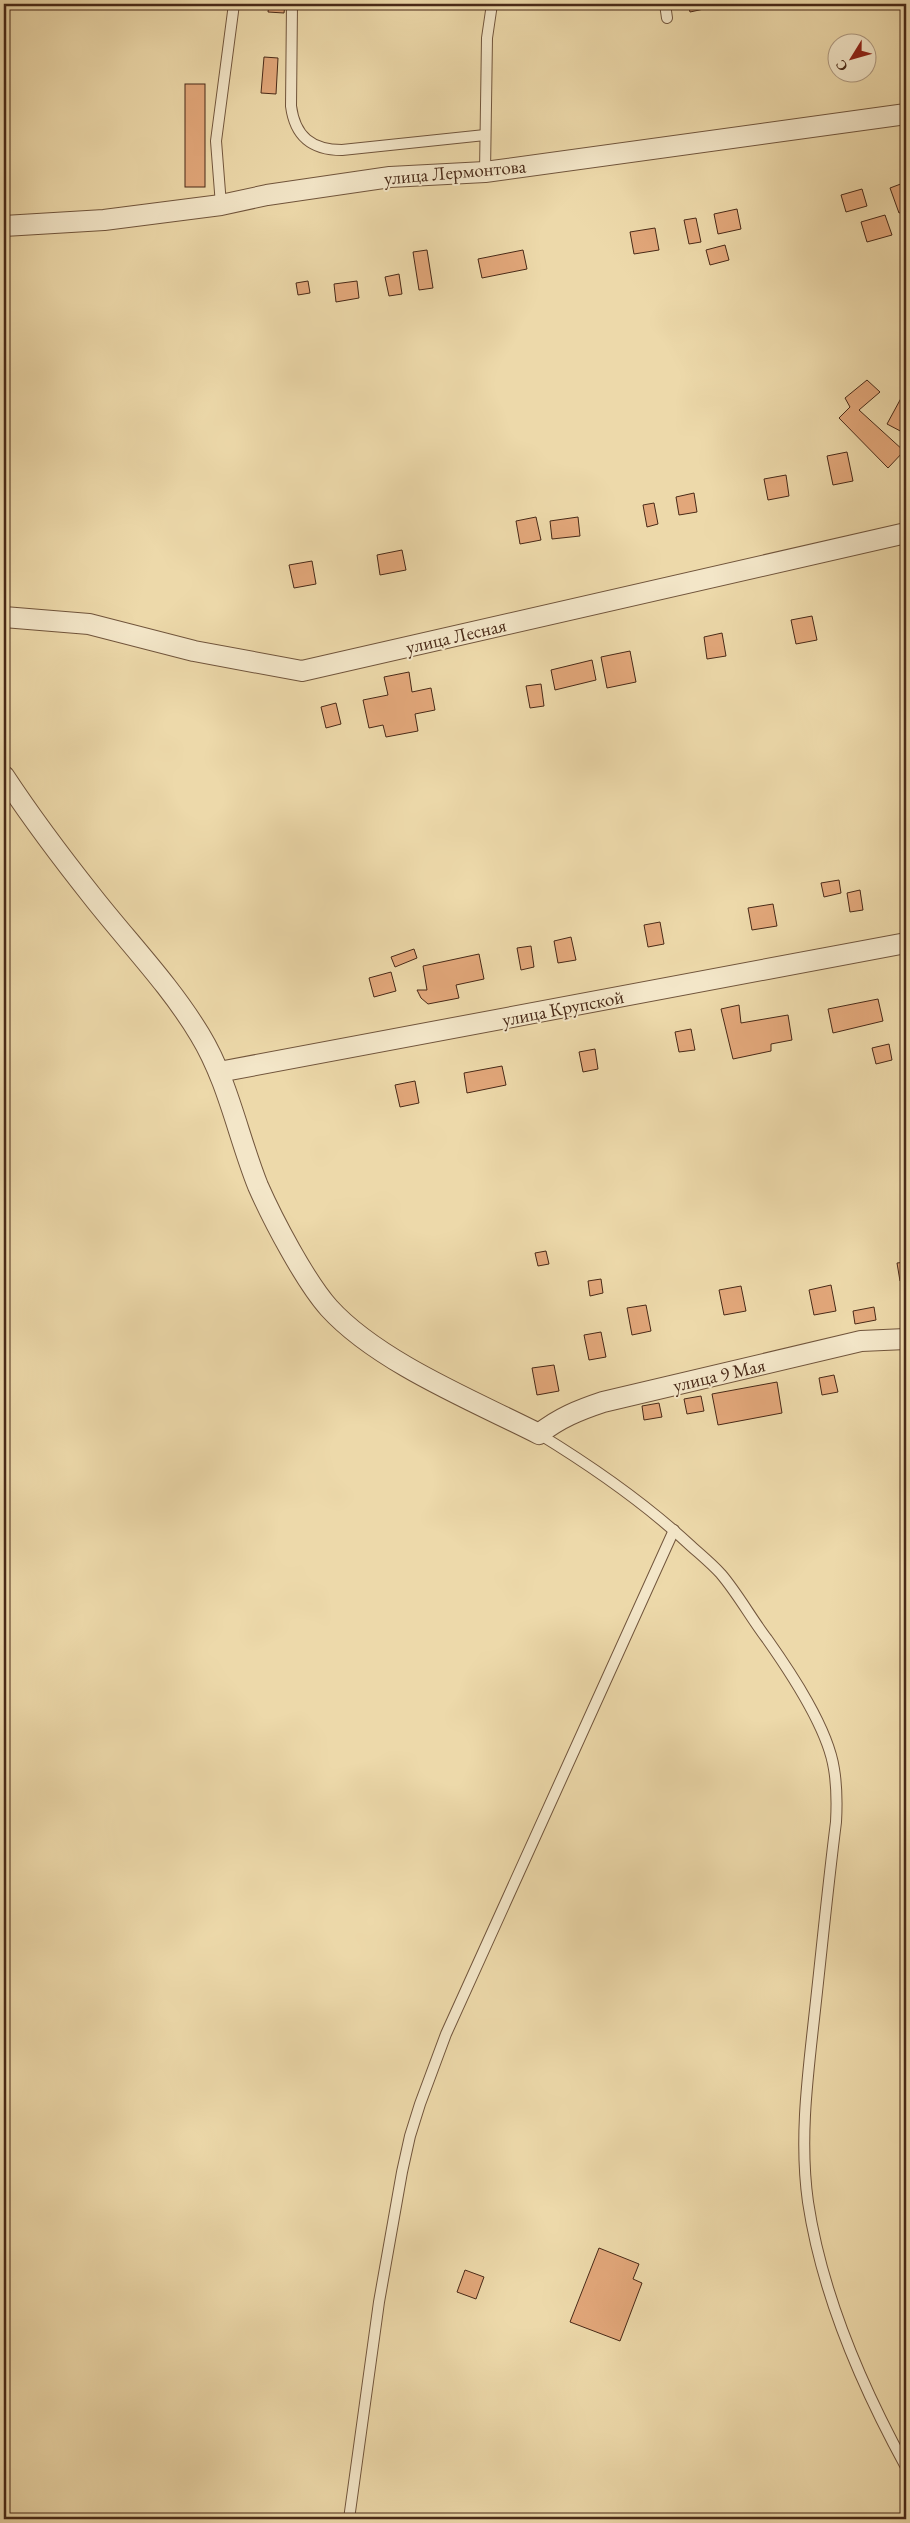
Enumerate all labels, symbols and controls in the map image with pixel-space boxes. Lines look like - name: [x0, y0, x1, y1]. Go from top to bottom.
- north arrow: [828, 32, 878, 82]
- text: С: [831, 56, 852, 75]
- street label: улица Лермонтова: [383, 153, 528, 191]
- street label: улица Лесная: [403, 612, 509, 660]
- street label: улица Крупской: [500, 984, 626, 1032]
- street label: улица 9 Мая: [670, 1352, 768, 1398]

